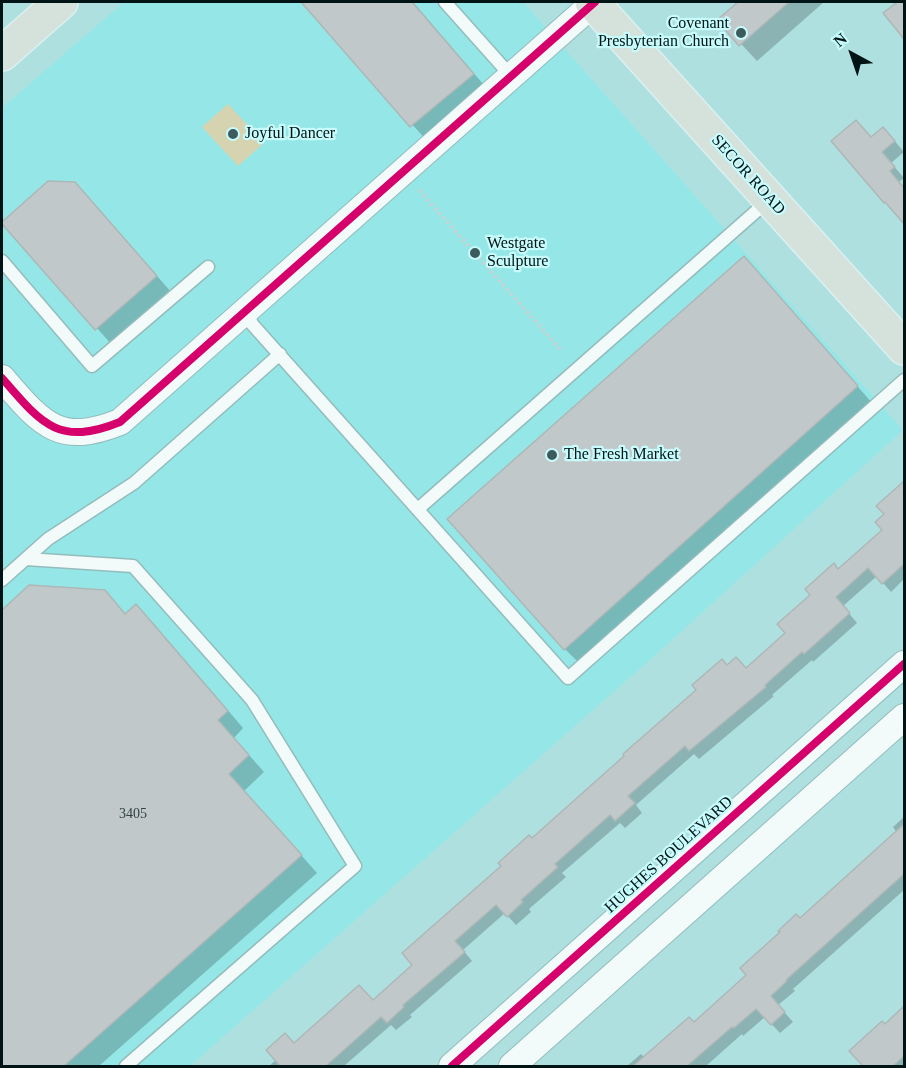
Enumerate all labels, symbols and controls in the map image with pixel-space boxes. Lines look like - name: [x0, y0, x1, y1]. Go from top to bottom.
- place label: Covenant Presbyterian Church: [598, 14, 729, 52]
- north arrow: [822, 24, 882, 84]
- marker: Covenant Presbyterian Church: [734, 26, 748, 40]
- text: N: [830, 30, 850, 50]
- place label: Joyful Dancer: [245, 124, 335, 144]
- marker: Joyful Dancer: [226, 127, 240, 141]
- street label: SECOR ROAD: [707, 131, 789, 219]
- place label: Westgate Sculpture: [487, 234, 548, 272]
- marker: Westgate Sculpture: [468, 246, 482, 260]
- place label: The Fresh Market: [564, 445, 679, 465]
- marker: The Fresh Market: [545, 448, 559, 462]
- street label: HUGHES BOULEVARD: [601, 792, 737, 918]
- house number: 3405: [119, 806, 147, 822]

